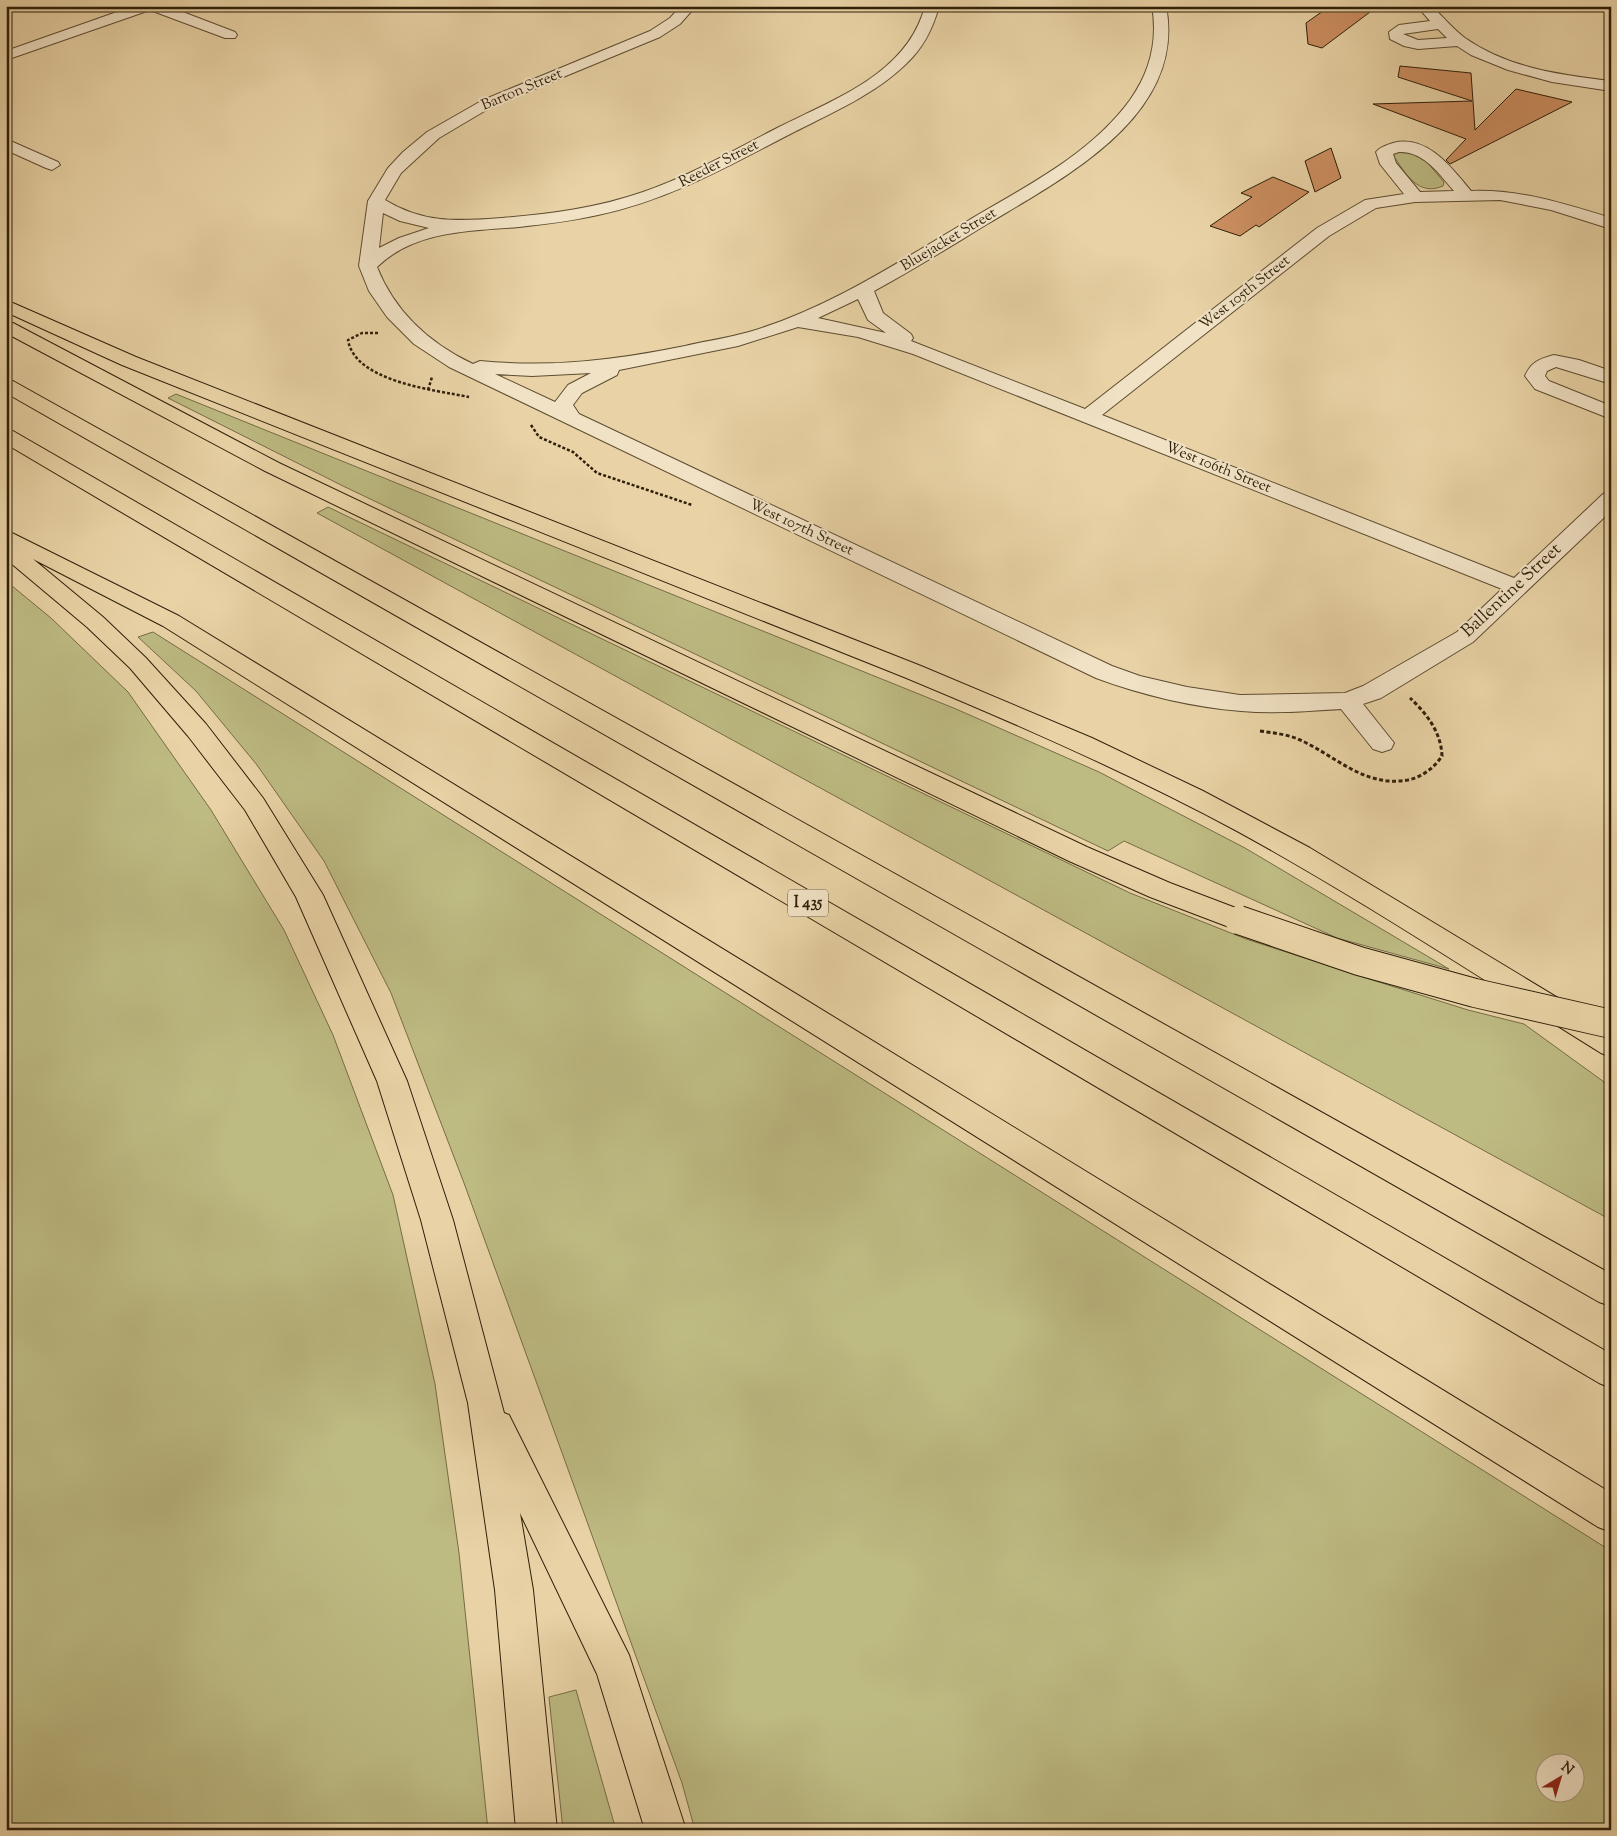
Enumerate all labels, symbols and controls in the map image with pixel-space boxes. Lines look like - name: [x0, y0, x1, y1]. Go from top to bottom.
- street label: Barton Street: [478, 64, 566, 116]
- street label: Reeder Street: [675, 135, 763, 193]
- street label: Bluejacket Street: [897, 203, 1001, 277]
- street label: West 105th Street: [1195, 251, 1295, 335]
- street label: West 106th Street: [1162, 437, 1274, 499]
- street label: West 107th Street: [746, 495, 856, 561]
- street label: Ballentine Street: [1456, 538, 1568, 644]
- road number: I 435: [788, 890, 828, 916]
- north arrow: [1534, 1754, 1584, 1804]
- text: N: [1556, 1758, 1577, 1781]

